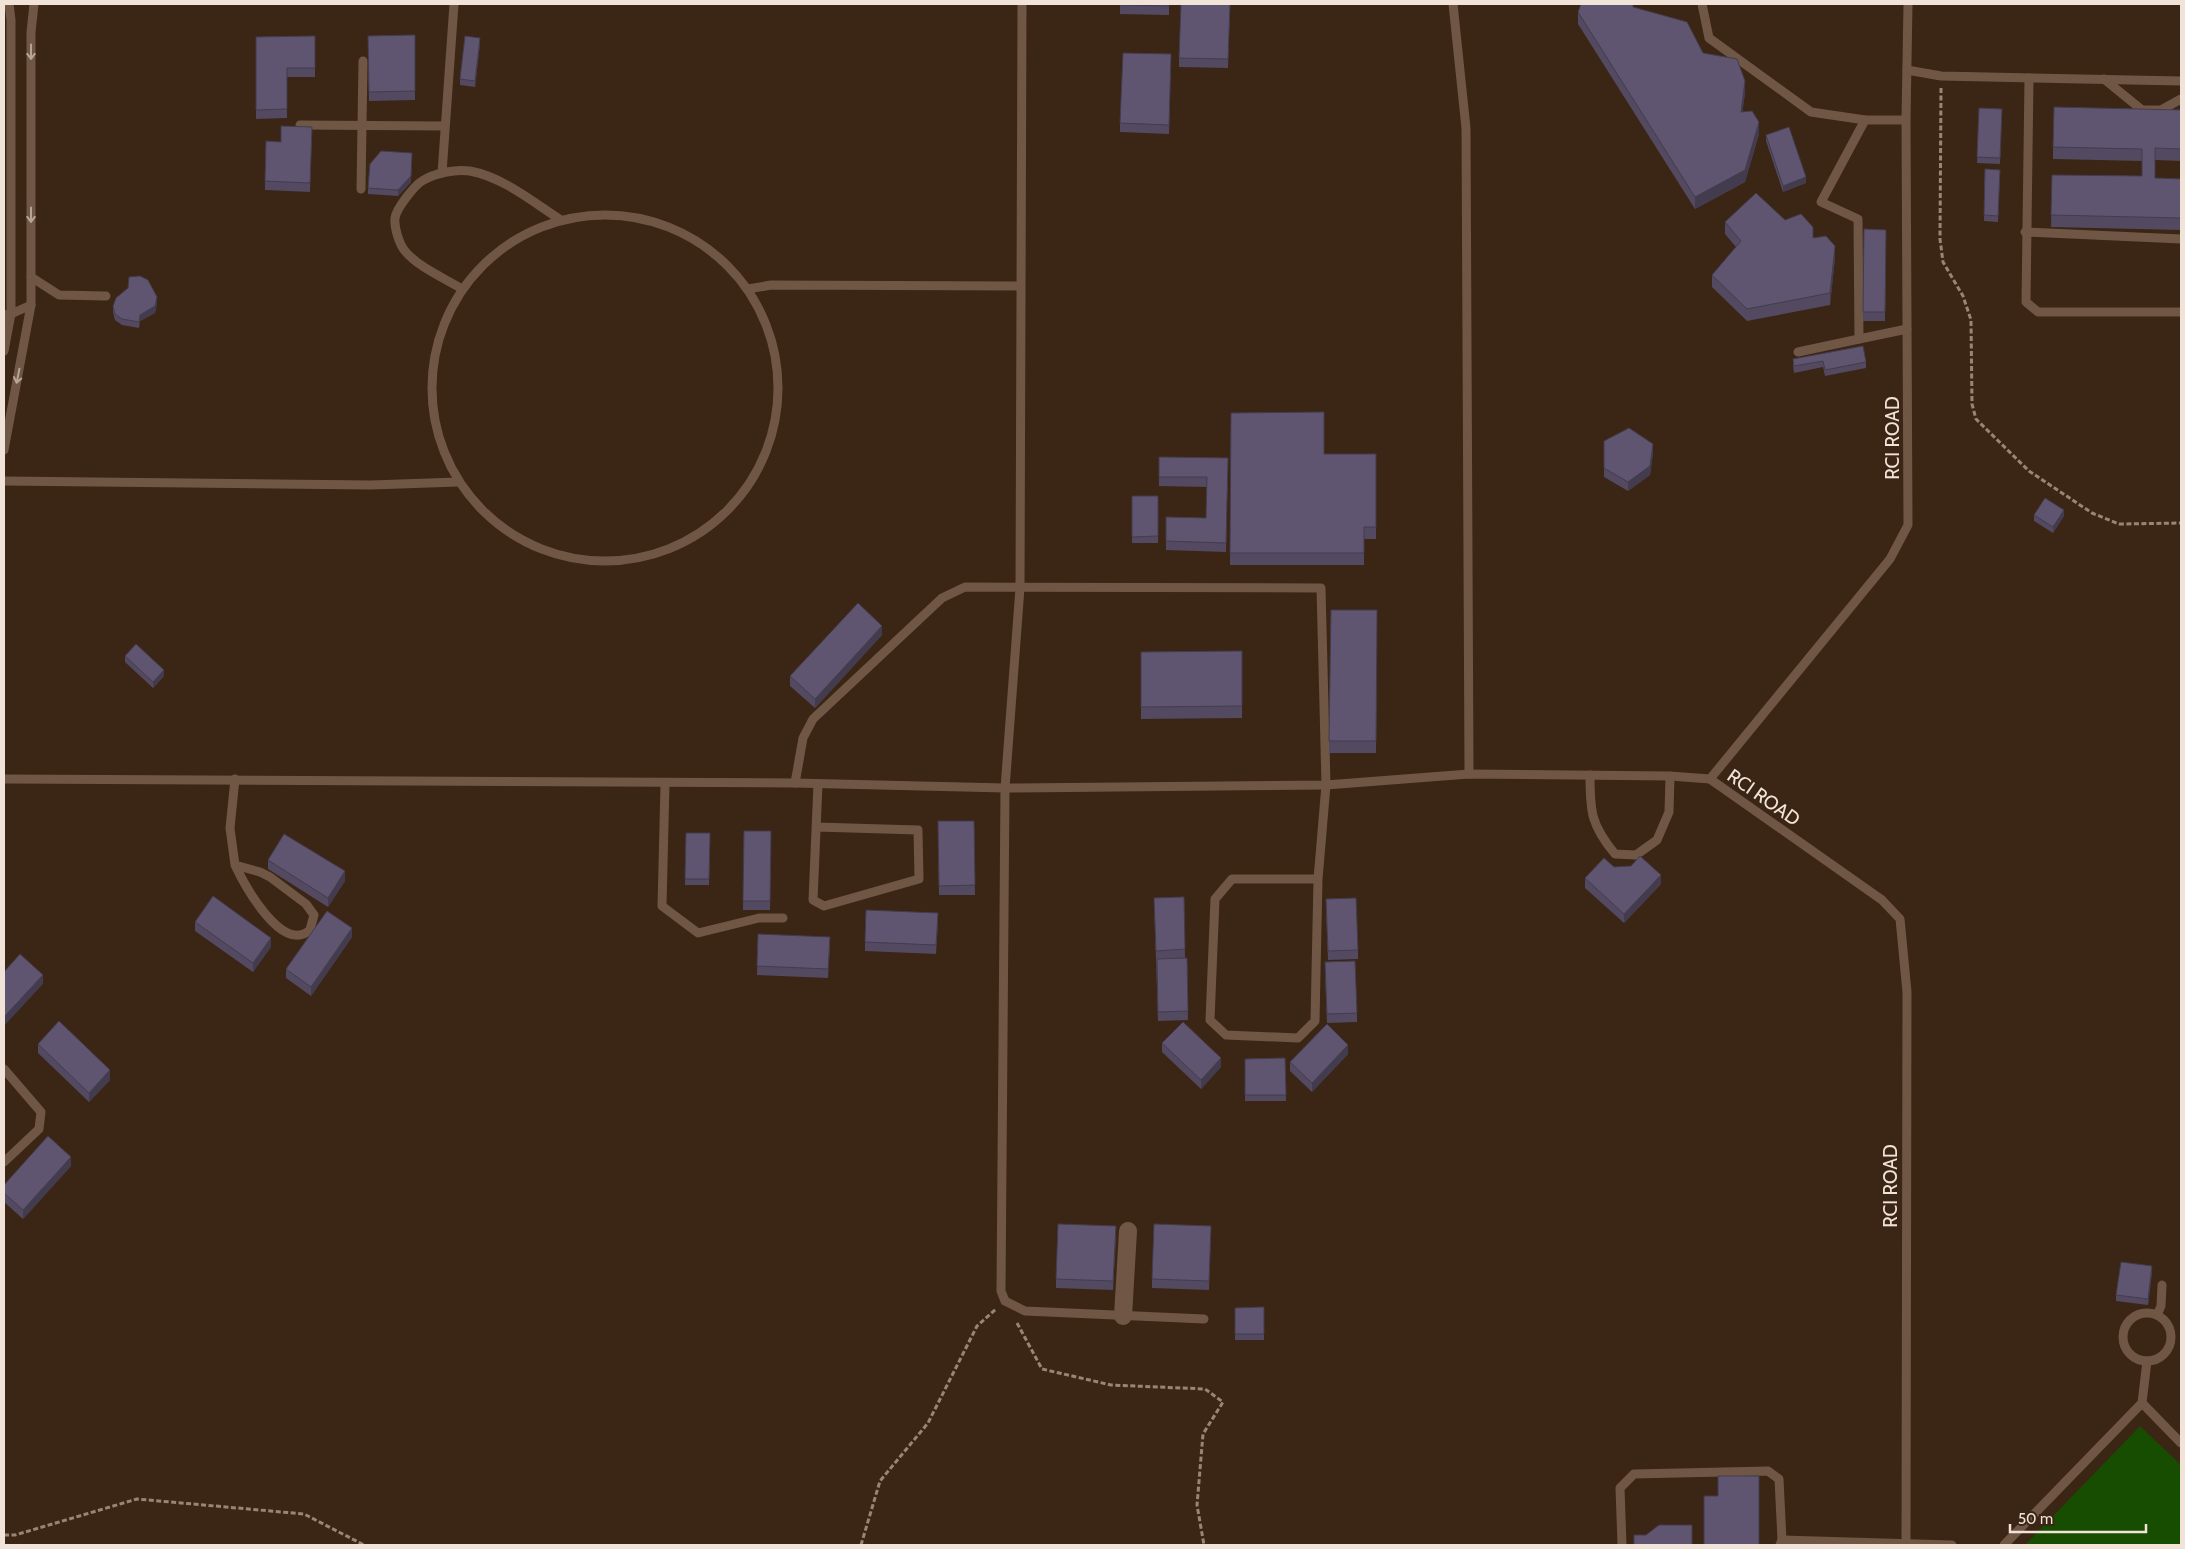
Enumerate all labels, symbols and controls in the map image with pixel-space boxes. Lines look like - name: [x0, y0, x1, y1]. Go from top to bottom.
- one-way arrow: [26, 44, 36, 60]
- one-way arrow: [26, 206, 36, 222]
- one-way arrow: [12, 368, 22, 384]
- street label: RCI ROAD: [1881, 396, 1904, 480]
- street label: RCI ROAD: [1723, 764, 1805, 831]
- street label: RCI ROAD: [1879, 1144, 1902, 1228]
- scale bar: [2010, 1502, 2146, 1534]
- text: 50 m: [2018, 1510, 2053, 1528]

